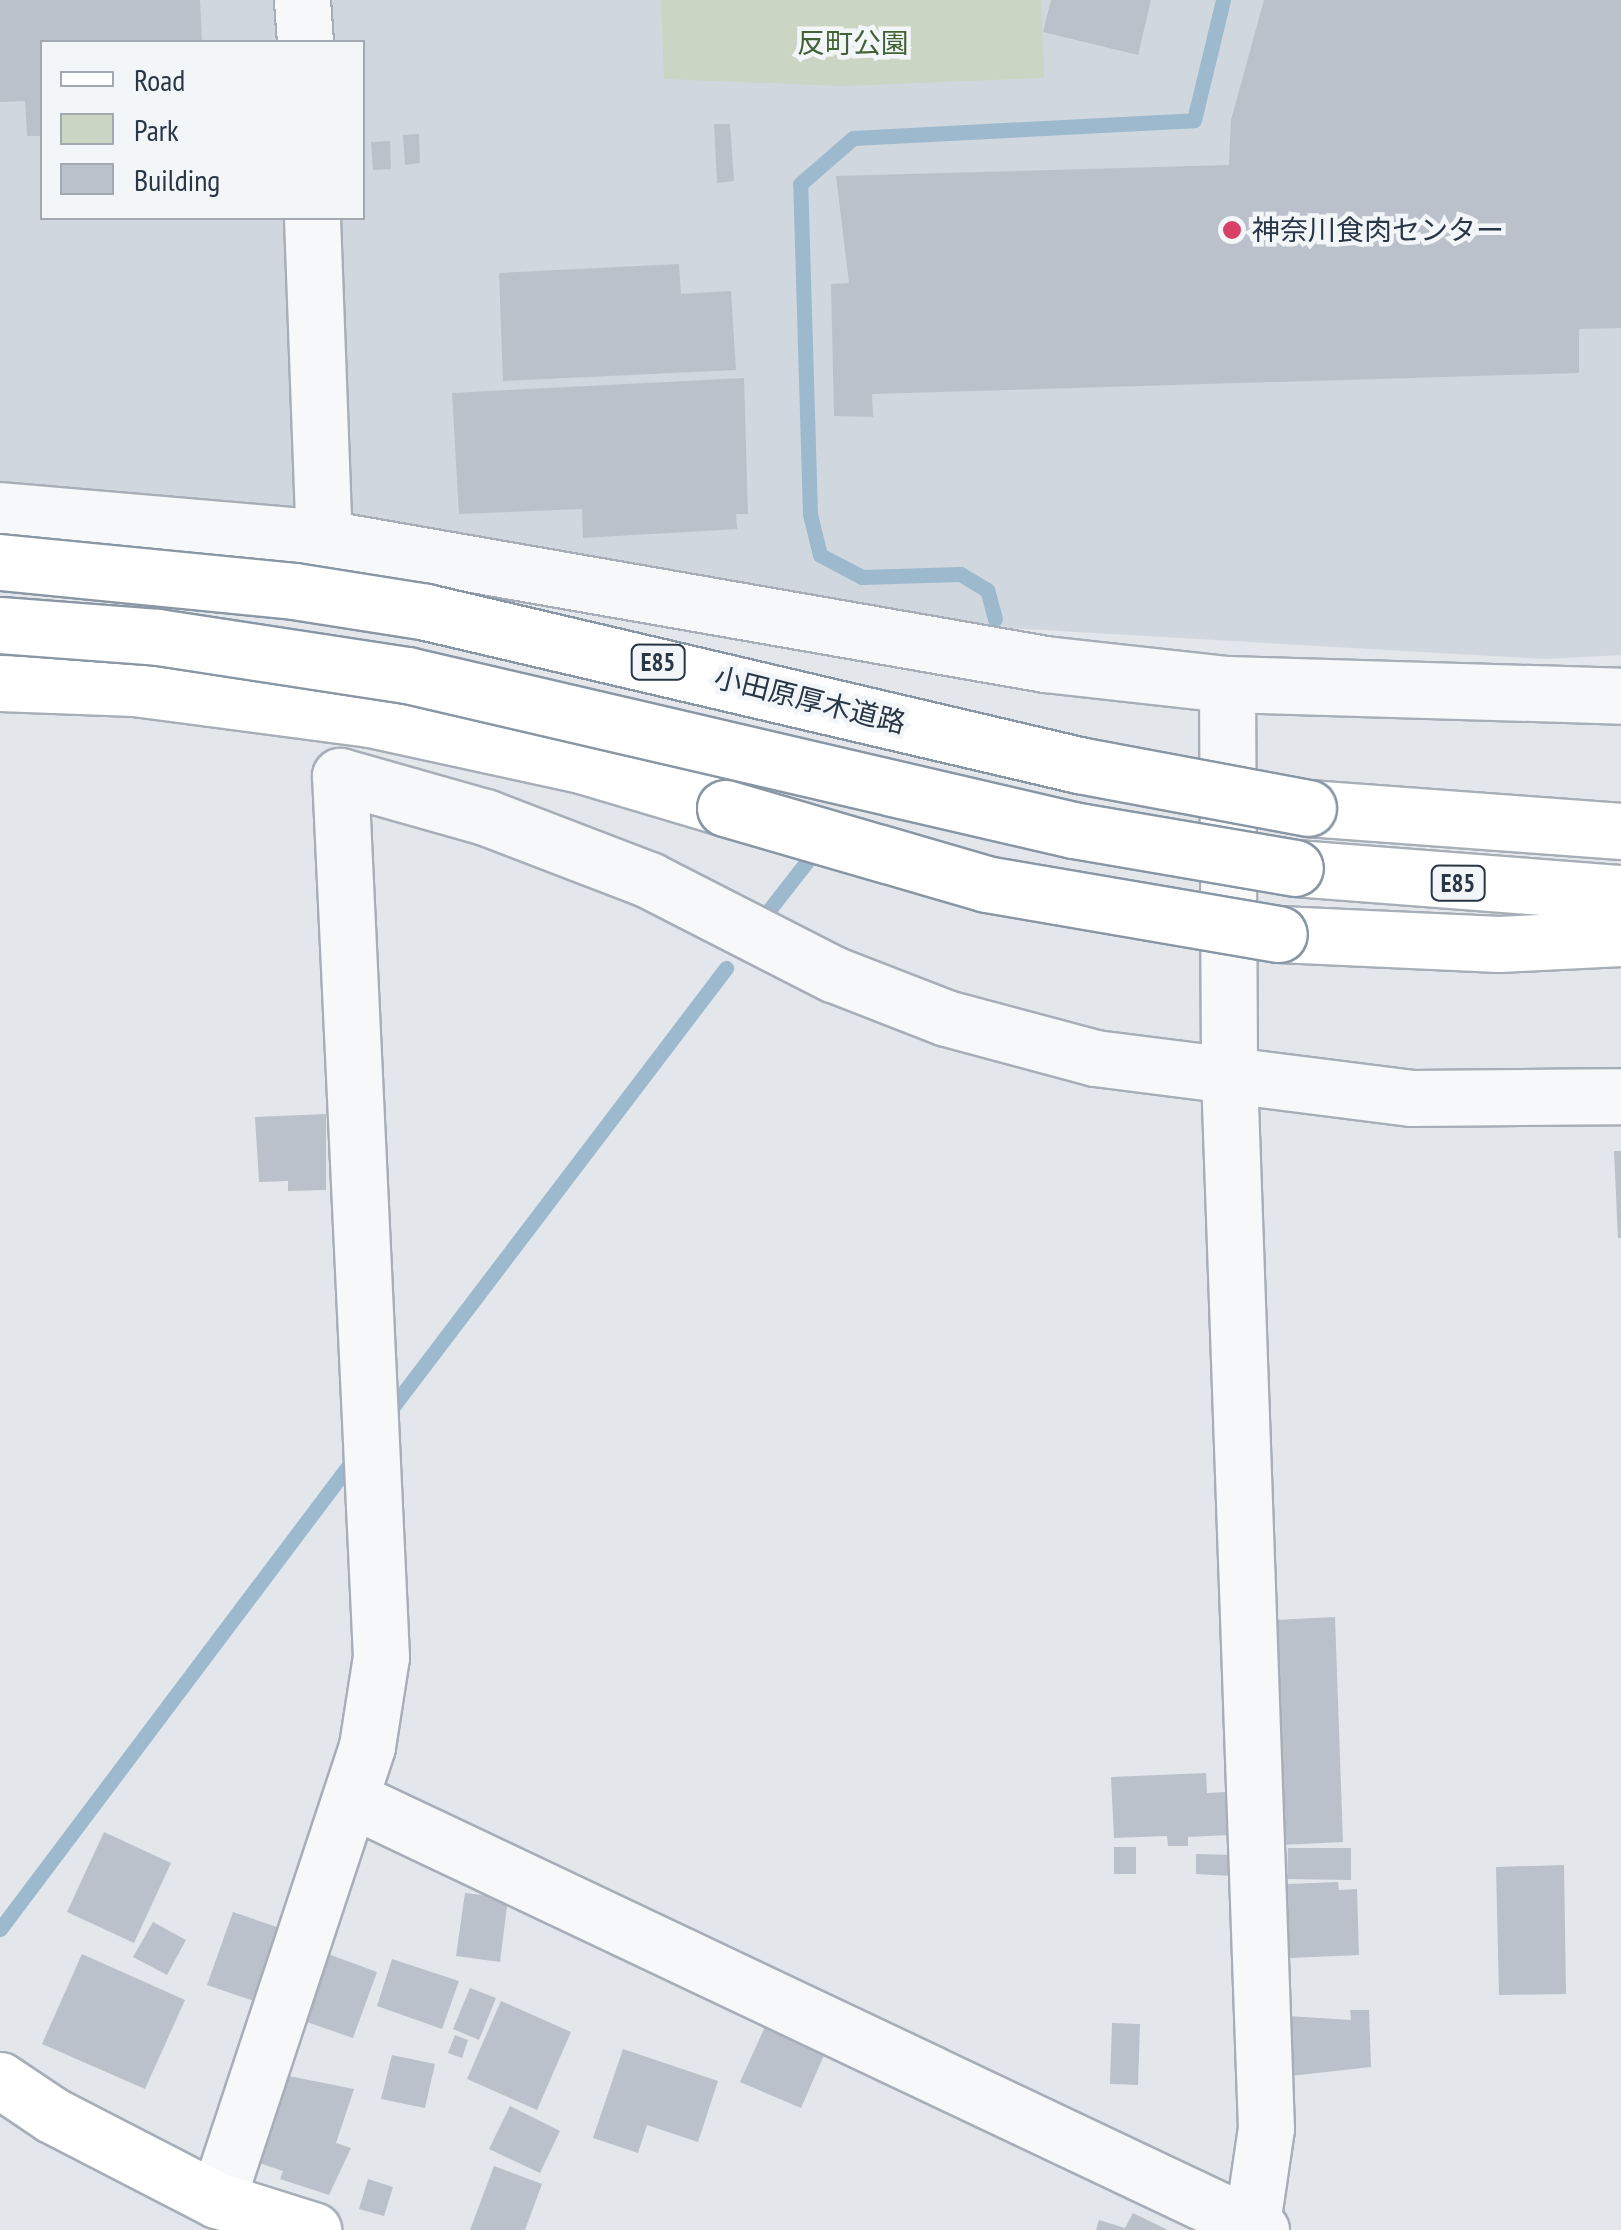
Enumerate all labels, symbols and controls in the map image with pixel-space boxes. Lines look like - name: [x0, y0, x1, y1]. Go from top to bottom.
- park label: 反町公園: [797, 26, 909, 60]
- legend: [40, 40, 365, 220]
- text: Road: [134, 60, 185, 99]
- text: Park: [134, 110, 179, 149]
- text: Building: [134, 160, 220, 199]
- place label: 神奈川食肉センター: [1252, 213, 1504, 247]
- marker: 神奈川食肉センター: [1221, 219, 1243, 241]
- road number: E85: [630, 642, 686, 682]
- street label: 小田原厚木道路: [711, 660, 909, 740]
- road number: E85: [1430, 863, 1486, 903]

